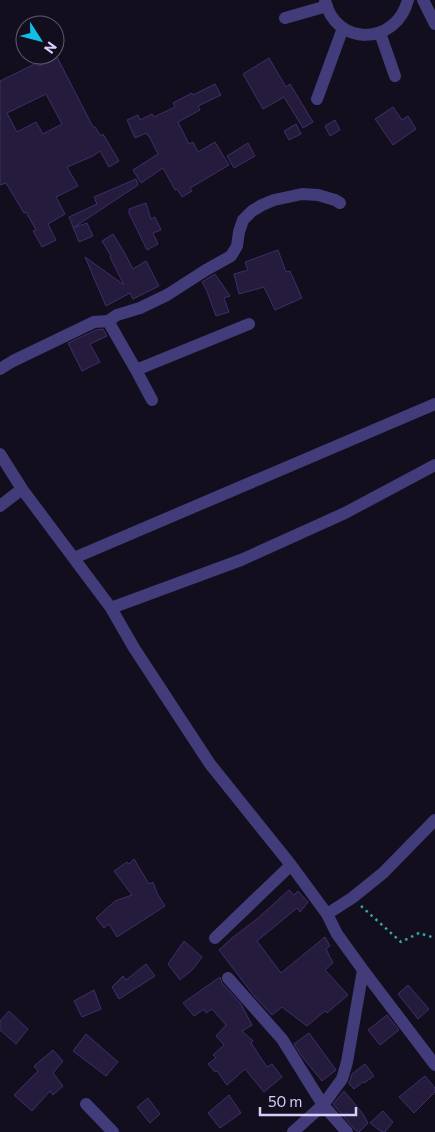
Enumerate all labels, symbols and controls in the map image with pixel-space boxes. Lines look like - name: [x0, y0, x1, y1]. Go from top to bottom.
- north arrow: [15, 15, 65, 65]
- text: N: [41, 39, 61, 57]
- scale bar: [260, 1084, 356, 1116]
- text: 50 m: [268, 1092, 302, 1110]

